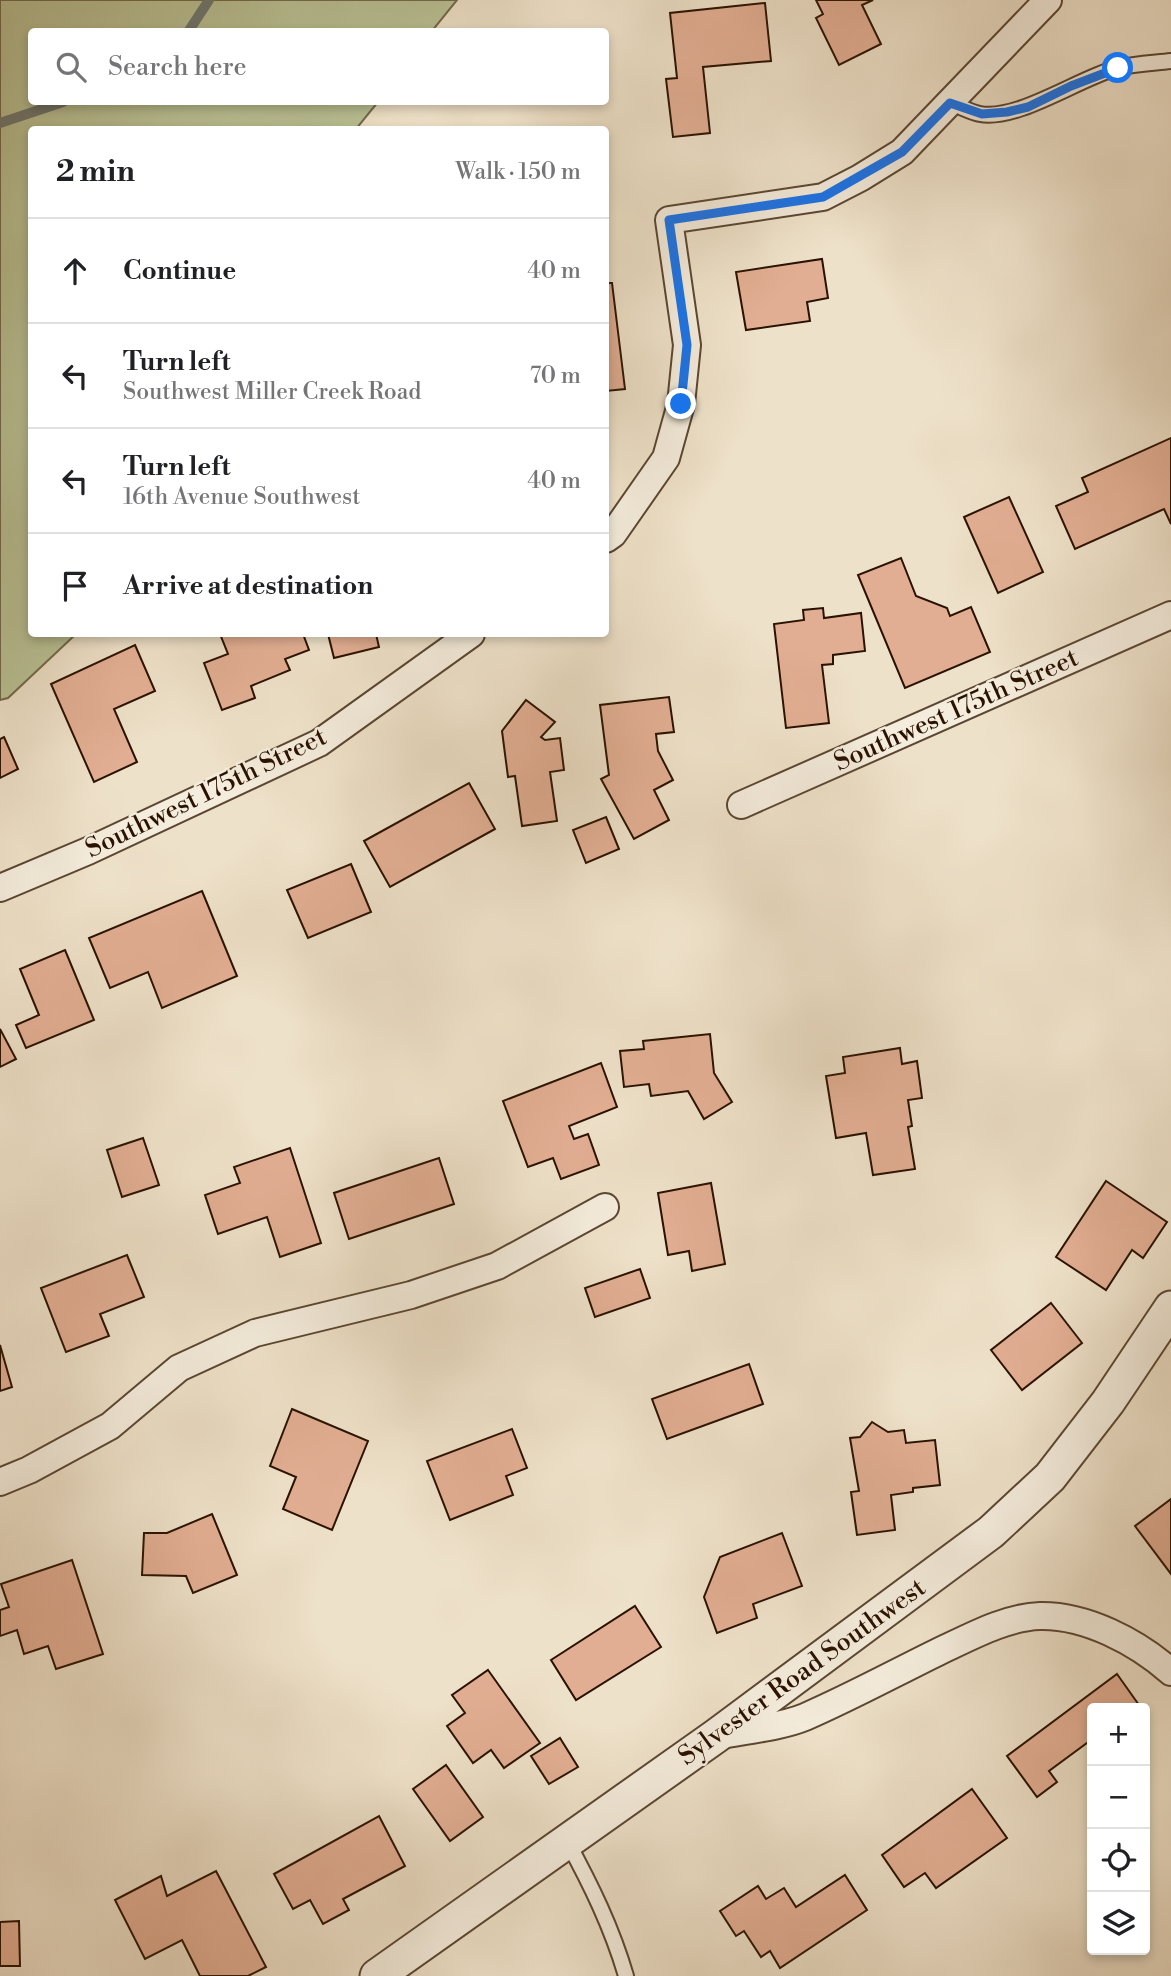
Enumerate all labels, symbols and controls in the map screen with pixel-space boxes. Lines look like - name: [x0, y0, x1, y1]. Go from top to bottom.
- search box: [28, 28, 609, 105]
- icon: search: [52, 48, 90, 86]
- text: Search here: [108, 51, 247, 83]
- route start: [1102, 52, 1133, 83]
- text: 2 min: [56, 153, 135, 191]
- text: Walk · 150 m: [455, 158, 581, 186]
- icon: ahead: [56, 252, 94, 290]
- text: Continue: [123, 255, 236, 287]
- text: 40 m: [527, 257, 581, 285]
- text: Turn left: [123, 346, 231, 378]
- icon: left: [56, 357, 94, 395]
- text: 70 m: [530, 362, 581, 390]
- text: Southwest Miller Creek Road: [123, 378, 421, 406]
- route end: [665, 388, 696, 419]
- text: Turn left: [123, 451, 231, 483]
- icon: left: [56, 462, 94, 500]
- text: 40 m: [527, 467, 581, 495]
- text: 16th Avenue Southwest: [123, 483, 360, 511]
- icon: arrive: [56, 567, 94, 605]
- text: Arrive at destination: [123, 570, 373, 602]
- street label: Southwest 175th Street: [829, 642, 1083, 778]
- street label: Southwest 175th Street: [80, 721, 332, 865]
- street label: Sylvester Road Southwest: [672, 1572, 932, 1772]
- map controls: [1087, 1703, 1150, 1955]
- button: +: [1087, 1703, 1150, 1766]
- button: −: [1087, 1766, 1150, 1829]
- button: locate: [1087, 1829, 1150, 1892]
- button: layers: [1087, 1892, 1150, 1955]

